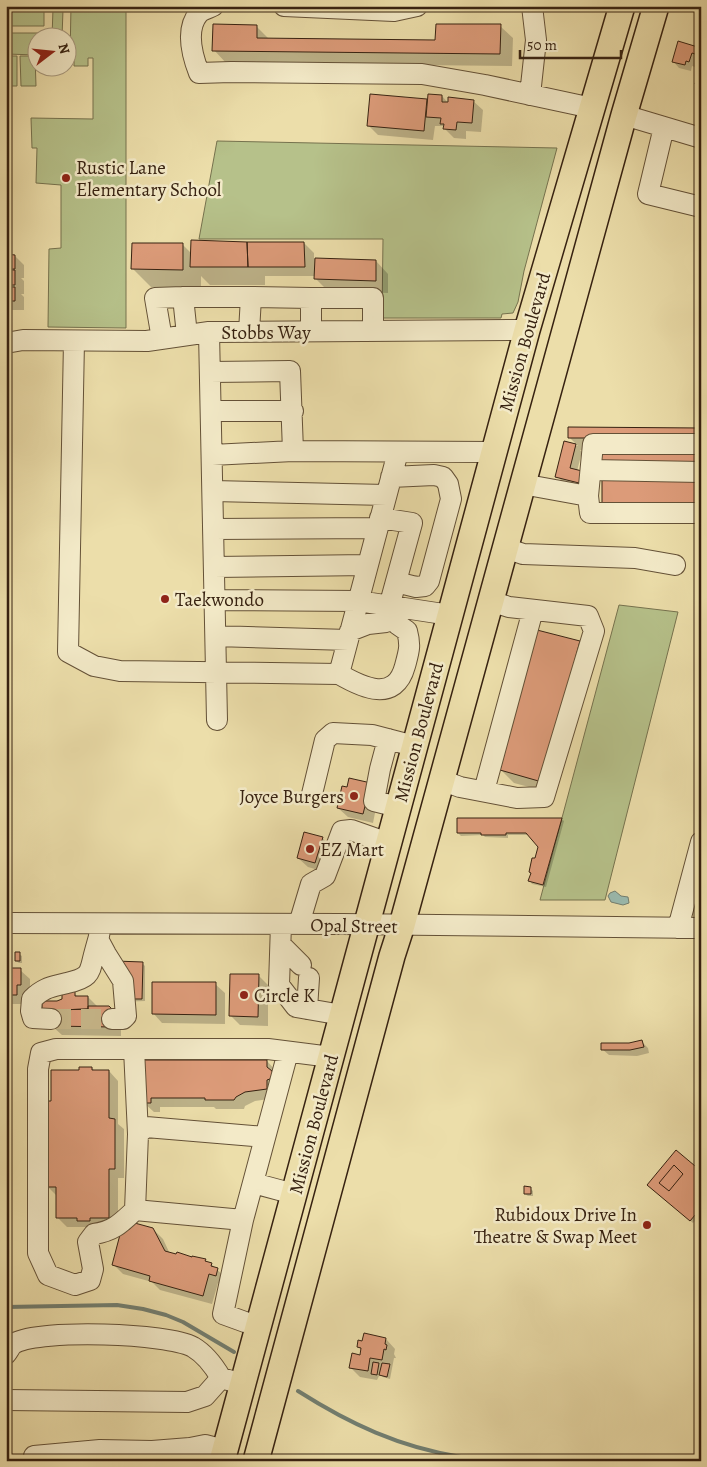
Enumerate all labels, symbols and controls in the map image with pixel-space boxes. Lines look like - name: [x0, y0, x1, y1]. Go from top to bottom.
- north arrow: [28, 28, 78, 78]
- scale bar: [520, 28, 621, 60]
- text: 50 m: [527, 35, 557, 55]
- text: N: [53, 41, 75, 56]
- place label: Rustic Lane Elementary School: [76, 155, 222, 203]
- marker: Rustic Lane Elementary School: [60, 172, 72, 184]
- street label: Mission Boulevard: [493, 269, 558, 415]
- street label: Stobbs Way: [221, 320, 311, 346]
- place label: Taekwondo: [175, 587, 264, 613]
- marker: Taekwondo: [159, 593, 171, 605]
- street label: Mission Boulevard: [388, 659, 450, 805]
- place label: Joyce Burgers: [239, 784, 344, 810]
- marker: Joyce Burgers: [348, 790, 360, 802]
- place label: EZ Mart: [320, 837, 384, 863]
- marker: EZ Mart: [304, 843, 316, 855]
- street label: Opal Street: [310, 912, 398, 940]
- place label: Circle K: [254, 983, 315, 1009]
- marker: Circle K: [238, 989, 250, 1001]
- street label: Mission Boulevard: [283, 1051, 345, 1197]
- place label: Rubidoux Drive In Theatre & Swap Meet: [474, 1202, 637, 1250]
- marker: Rubidoux Drive In Theatre & Swap Meet: [641, 1219, 653, 1231]

